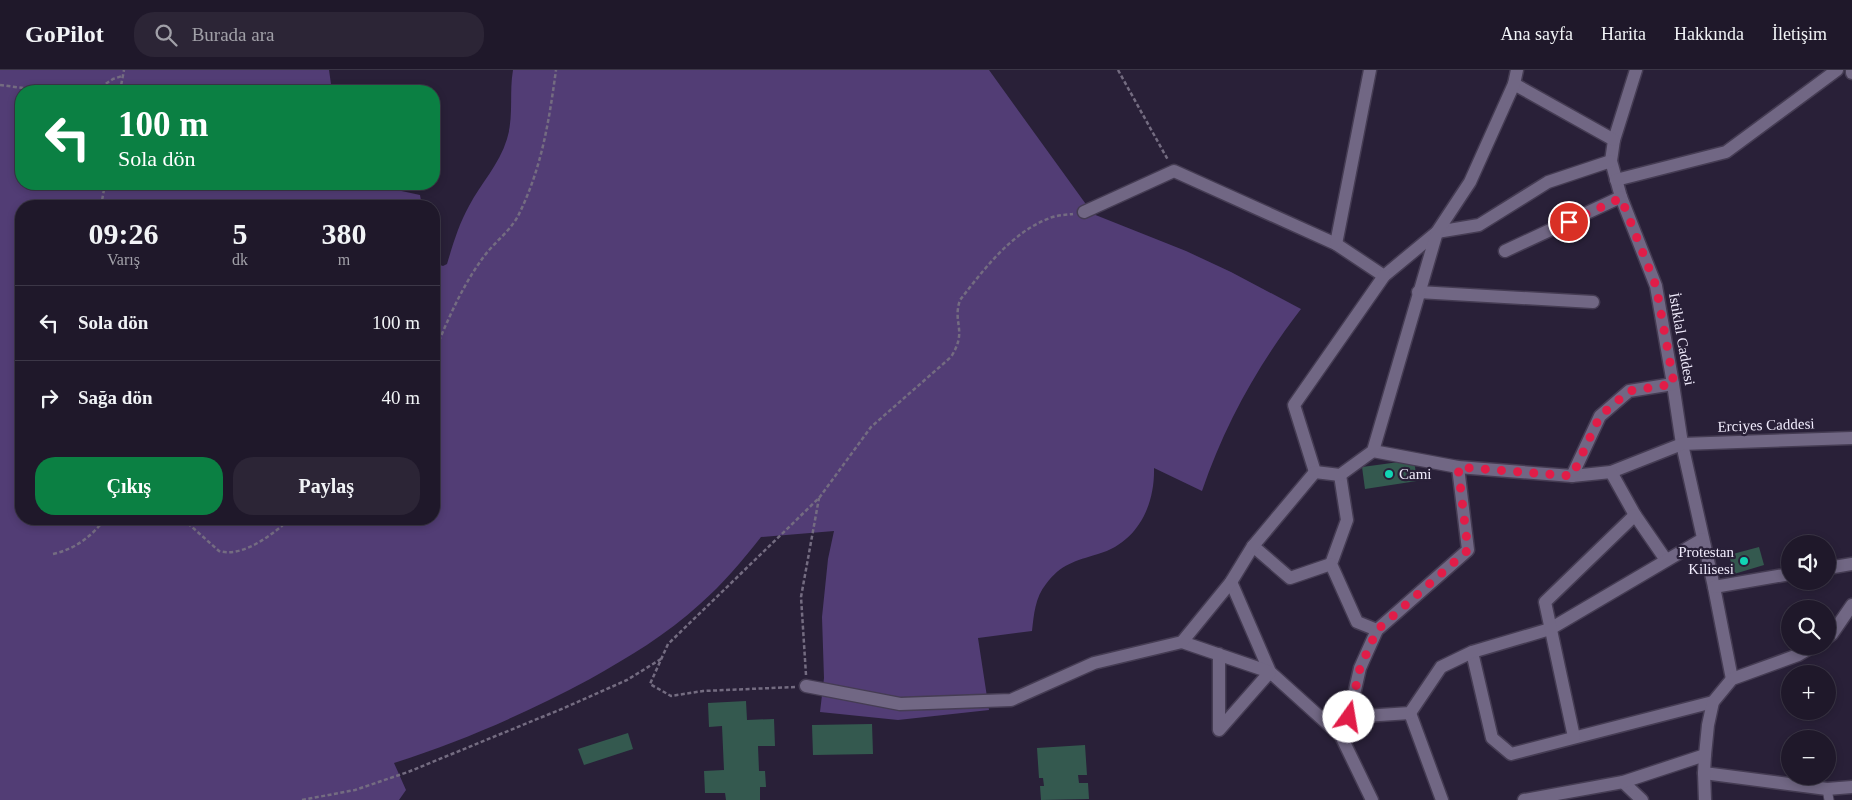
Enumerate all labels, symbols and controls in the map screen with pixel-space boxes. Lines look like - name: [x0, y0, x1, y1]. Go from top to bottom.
- search box: [134, 12, 484, 57]
- text: GoPilot: [25, 21, 104, 47]
- icon: search: [152, 21, 180, 49]
- text: Burada ara: [192, 24, 274, 45]
- text: Ana sayfa: [1501, 24, 1573, 44]
- text: Harita: [1601, 24, 1646, 44]
- text: Hakkında: [1674, 24, 1744, 44]
- text: İletişim: [1772, 24, 1827, 44]
- icon: left: [35, 105, 100, 170]
- text: 100 m: [118, 105, 208, 144]
- text: Sola dön: [118, 146, 196, 171]
- pin: [1548, 201, 1590, 243]
- icon: arrive: [1555, 208, 1583, 236]
- text: 09:26: [89, 217, 159, 250]
- text: 5: [233, 217, 248, 250]
- text: 380: [322, 217, 367, 250]
- text: Varış: [107, 251, 140, 268]
- text: dk: [232, 251, 248, 268]
- text: m: [338, 251, 350, 268]
- street label: İstiklal Caddesi: [1666, 291, 1698, 387]
- icon: left: [35, 309, 63, 337]
- text: Sola dön: [78, 312, 148, 333]
- text: 100 m: [372, 312, 420, 333]
- icon: right: [35, 384, 63, 412]
- text: Sağa dön: [78, 387, 152, 408]
- text: 40 m: [381, 387, 420, 408]
- street label: Erciyes Caddesi: [1717, 415, 1815, 435]
- button: Çıkış: [35, 457, 223, 515]
- button: Paylaş: [233, 457, 420, 515]
- place label: Cami: [1399, 466, 1432, 482]
- marker: Cami: [1383, 468, 1395, 480]
- map controls: [1781, 535, 1836, 785]
- button: sound: [1781, 535, 1836, 590]
- place label: Protestan Kilisesi: [1678, 544, 1734, 577]
- marker: Protestan Kilisesi: [1738, 555, 1750, 567]
- button: search: [1781, 600, 1836, 655]
- button: +: [1781, 665, 1836, 720]
- position arrow: [1322, 690, 1374, 742]
- button: −: [1781, 730, 1836, 785]

